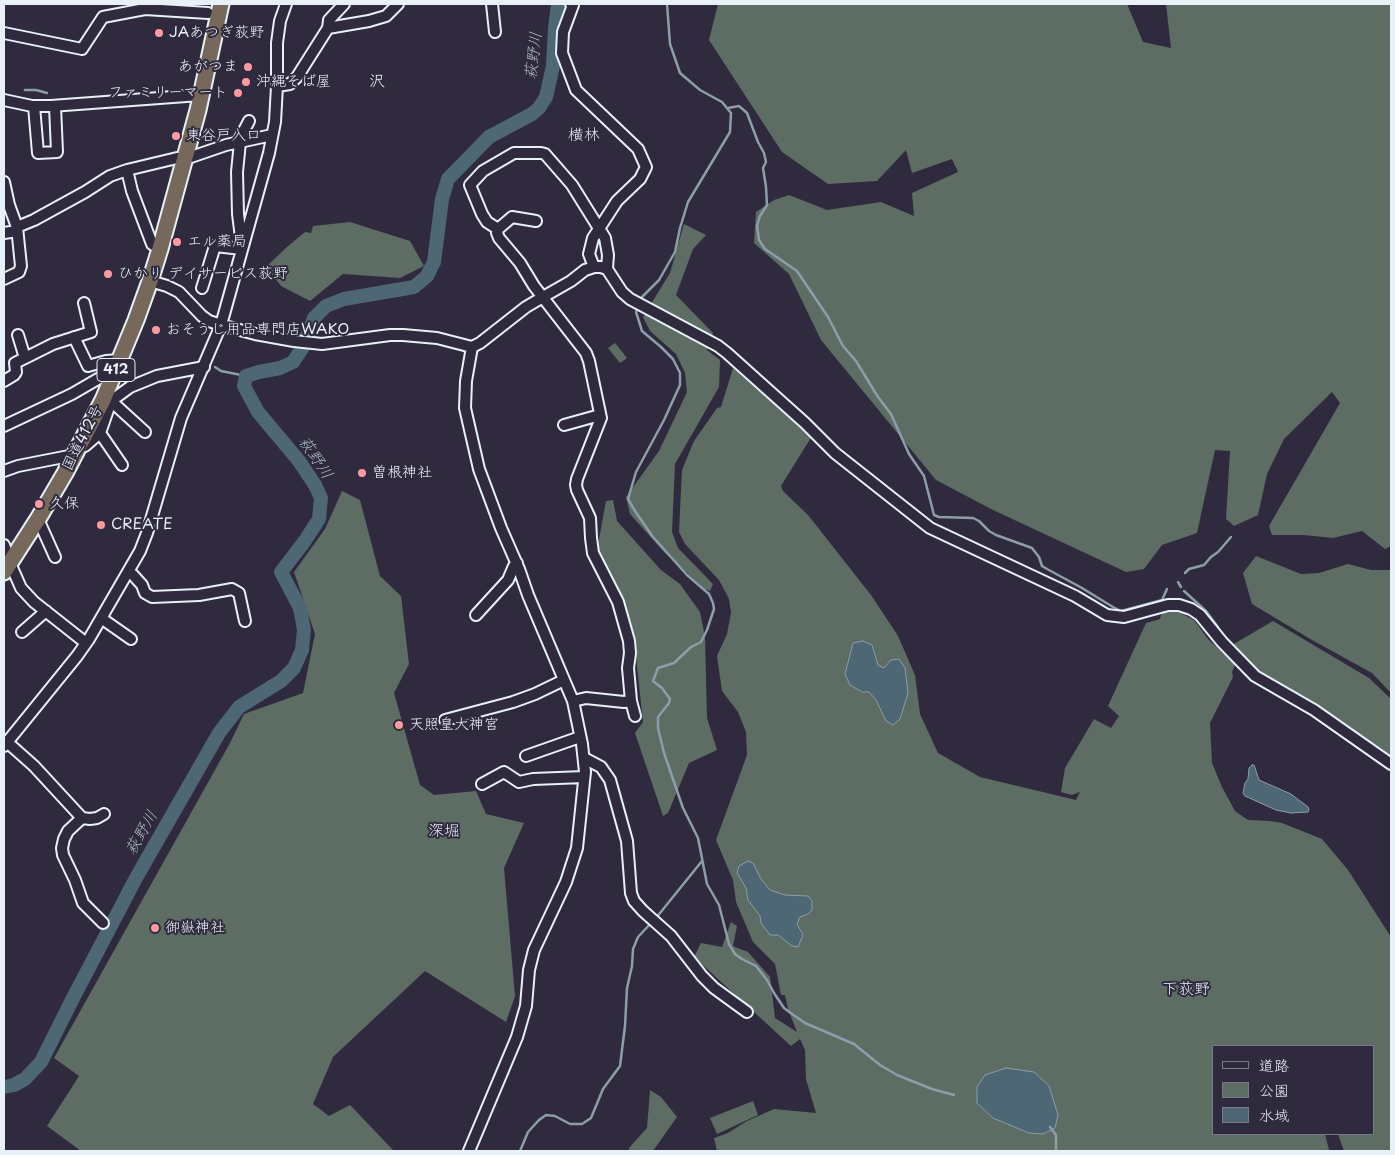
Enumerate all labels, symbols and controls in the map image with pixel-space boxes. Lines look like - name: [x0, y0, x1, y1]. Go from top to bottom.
- place label: JAあつぎ荻野: [169, 24, 264, 42]
- marker: JAあつぎ荻野: [153, 27, 165, 39]
- water label: 萩野川: [522, 31, 546, 81]
- place label: あがつま: [178, 58, 238, 76]
- marker: あがつま: [242, 61, 254, 73]
- district label: 沢: [369, 72, 385, 92]
- place label: 沖縄そば屋: [256, 73, 331, 91]
- marker: 沖縄そば屋: [240, 76, 252, 88]
- place label: ファミリーマート: [108, 84, 228, 102]
- marker: ファミリーマート: [232, 87, 244, 99]
- district label: 横林: [568, 126, 600, 146]
- place label: 東谷戸入口: [186, 127, 261, 145]
- marker: 東谷戸入口: [170, 130, 182, 142]
- place label: エル薬局: [187, 233, 247, 251]
- marker: エル薬局: [171, 236, 183, 248]
- place label: ひかり デイサービス荻野: [118, 265, 288, 283]
- marker: ひかり デイサービス荻野: [102, 268, 114, 280]
- place label: おそうじ用品専門店WAKO: [166, 321, 349, 339]
- marker: おそうじ用品専門店WAKO: [150, 324, 162, 336]
- road number: 412: [97, 358, 135, 382]
- street label: 国道412号: [59, 402, 107, 474]
- water label: 萩野川: [294, 433, 336, 483]
- place label: 曽根神社: [372, 464, 432, 482]
- marker: 曽根神社: [356, 467, 368, 479]
- place label: 久保: [49, 495, 79, 513]
- marker: 久保: [33, 498, 45, 510]
- place label: CREATE: [111, 516, 173, 534]
- marker: CREATE: [95, 519, 107, 531]
- place label: 天照皇大神宮: [409, 716, 499, 734]
- marker: 天照皇大神宮: [393, 719, 405, 731]
- water label: 萩野川: [122, 807, 162, 859]
- district label: 深堀: [428, 822, 460, 842]
- place label: 御嶽神社: [165, 919, 225, 937]
- marker: 御嶽神社: [149, 922, 161, 934]
- district label: 下荻野: [1162, 980, 1210, 1000]
- legend: [1212, 1045, 1375, 1135]
- text: 道路: [1259, 1053, 1289, 1076]
- text: 公園: [1259, 1078, 1289, 1101]
- text: 水域: [1259, 1103, 1289, 1126]

